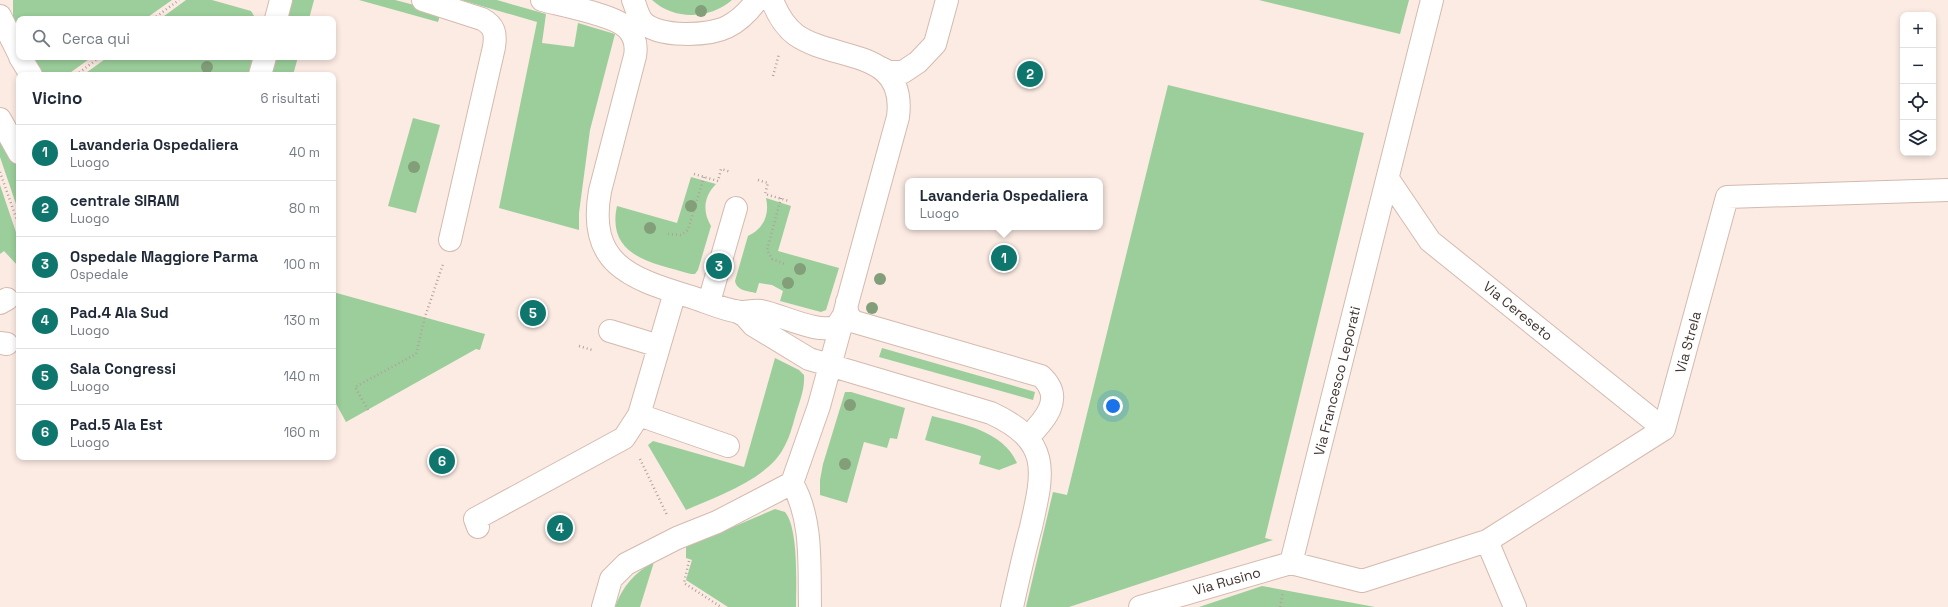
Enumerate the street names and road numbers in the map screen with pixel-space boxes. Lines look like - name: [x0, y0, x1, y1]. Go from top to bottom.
- street label: Via Cereseto: [1479, 277, 1557, 345]
- street label: Via Francesco Leporati: [1310, 304, 1364, 458]
- street label: Via Strela: [1671, 309, 1705, 375]
- street label: Via Rusino: [1191, 563, 1263, 599]

